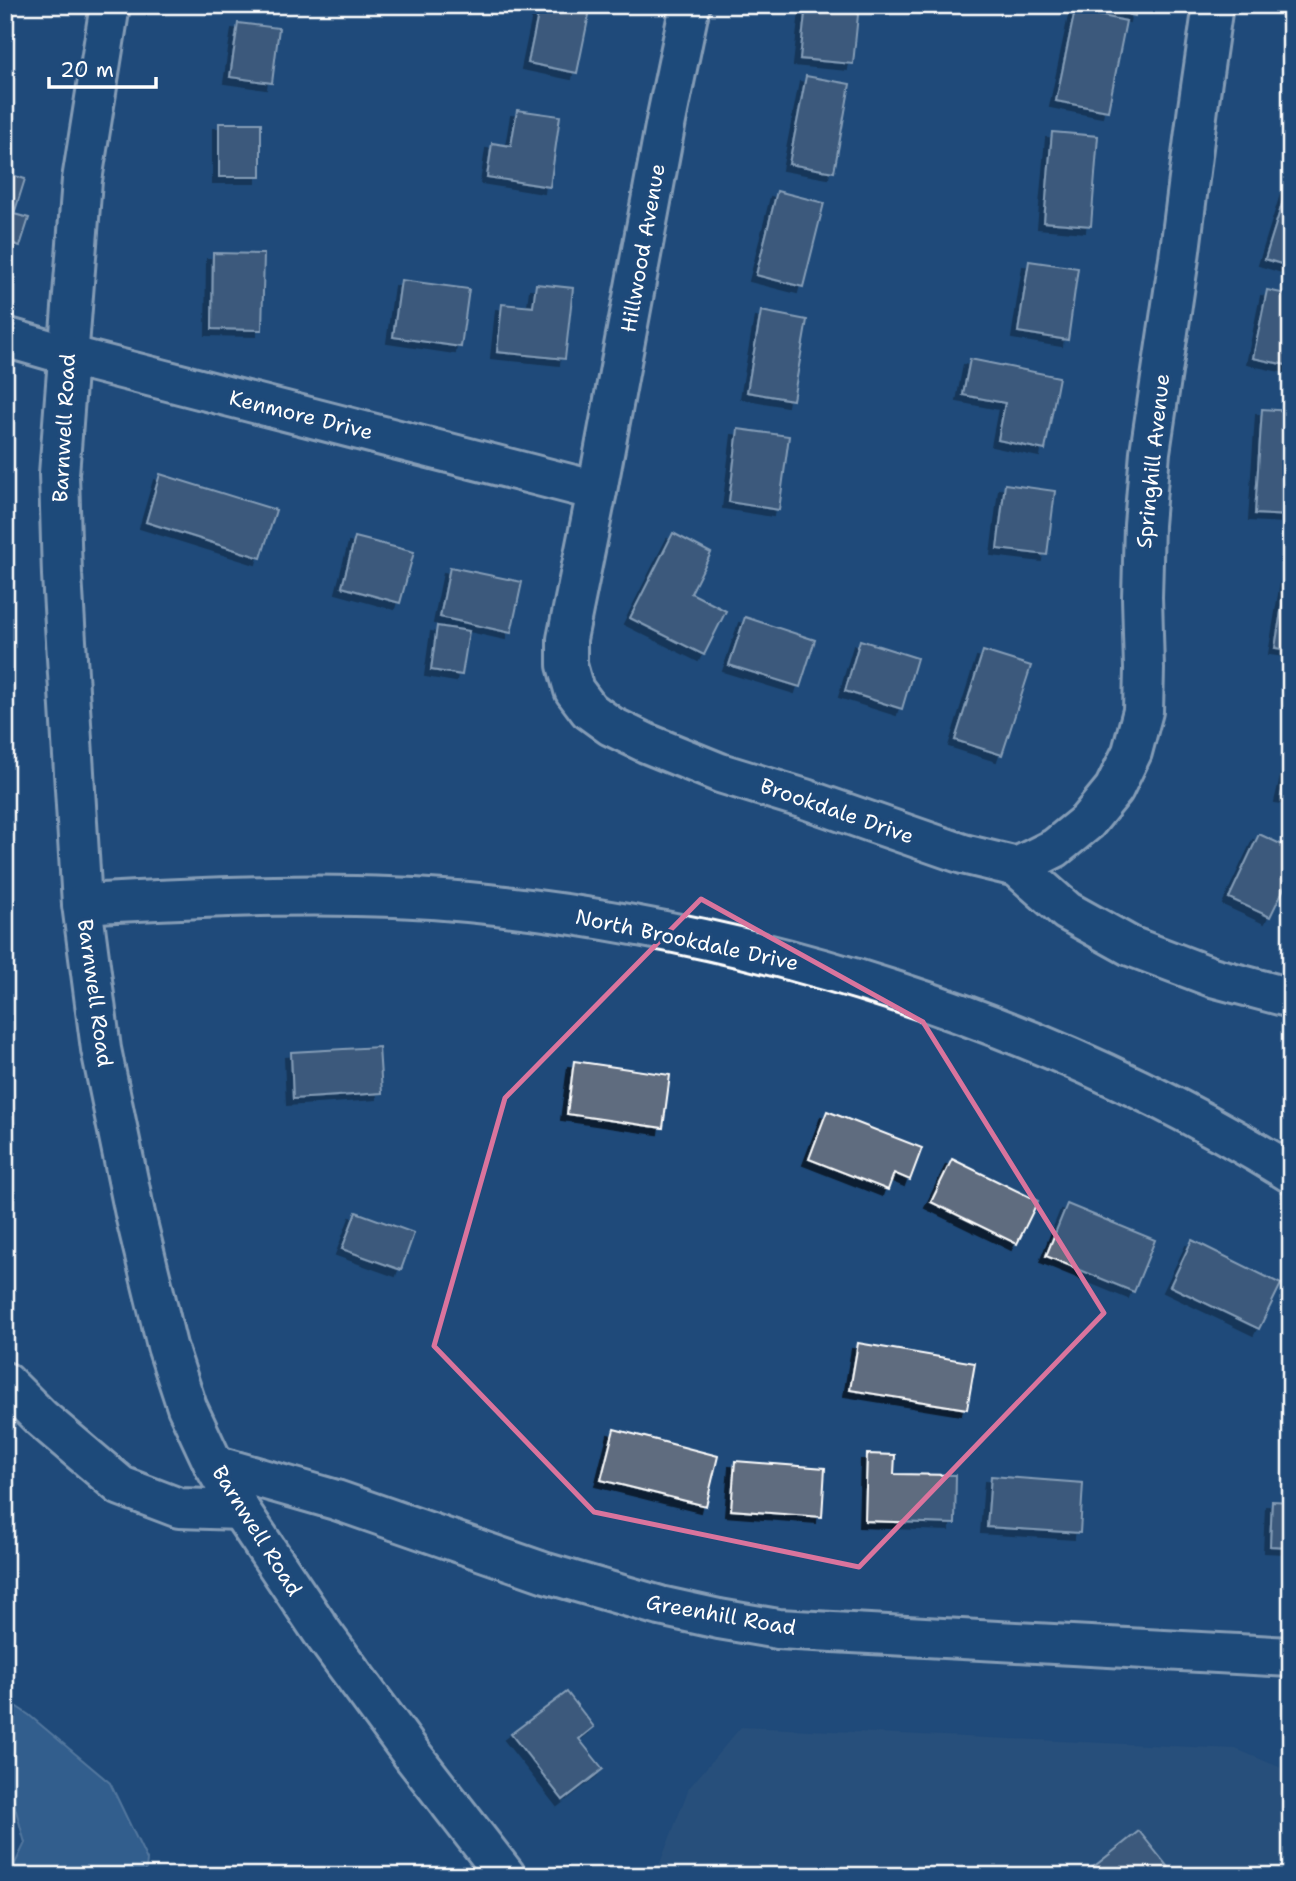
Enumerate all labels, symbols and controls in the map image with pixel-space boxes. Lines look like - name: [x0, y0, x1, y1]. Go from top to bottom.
- scale bar: [49, 46, 156, 90]
- text: 20 m: [60, 56, 114, 84]
- street label: Hillwood Avenue: [614, 161, 672, 335]
- street label: Barnwell Road: [46, 353, 82, 503]
- street label: Springhill Avenue: [1130, 372, 1176, 550]
- street label: Kenmore Drive: [226, 384, 376, 446]
- street label: Brookdale Drive: [756, 772, 918, 850]
- street label: North Brookdale Drive: [573, 903, 801, 977]
- street label: Barnwell Road: [71, 917, 119, 1069]
- street label: Barnwell Road: [206, 1460, 308, 1602]
- street label: Greenhill Road: [644, 1588, 798, 1642]

